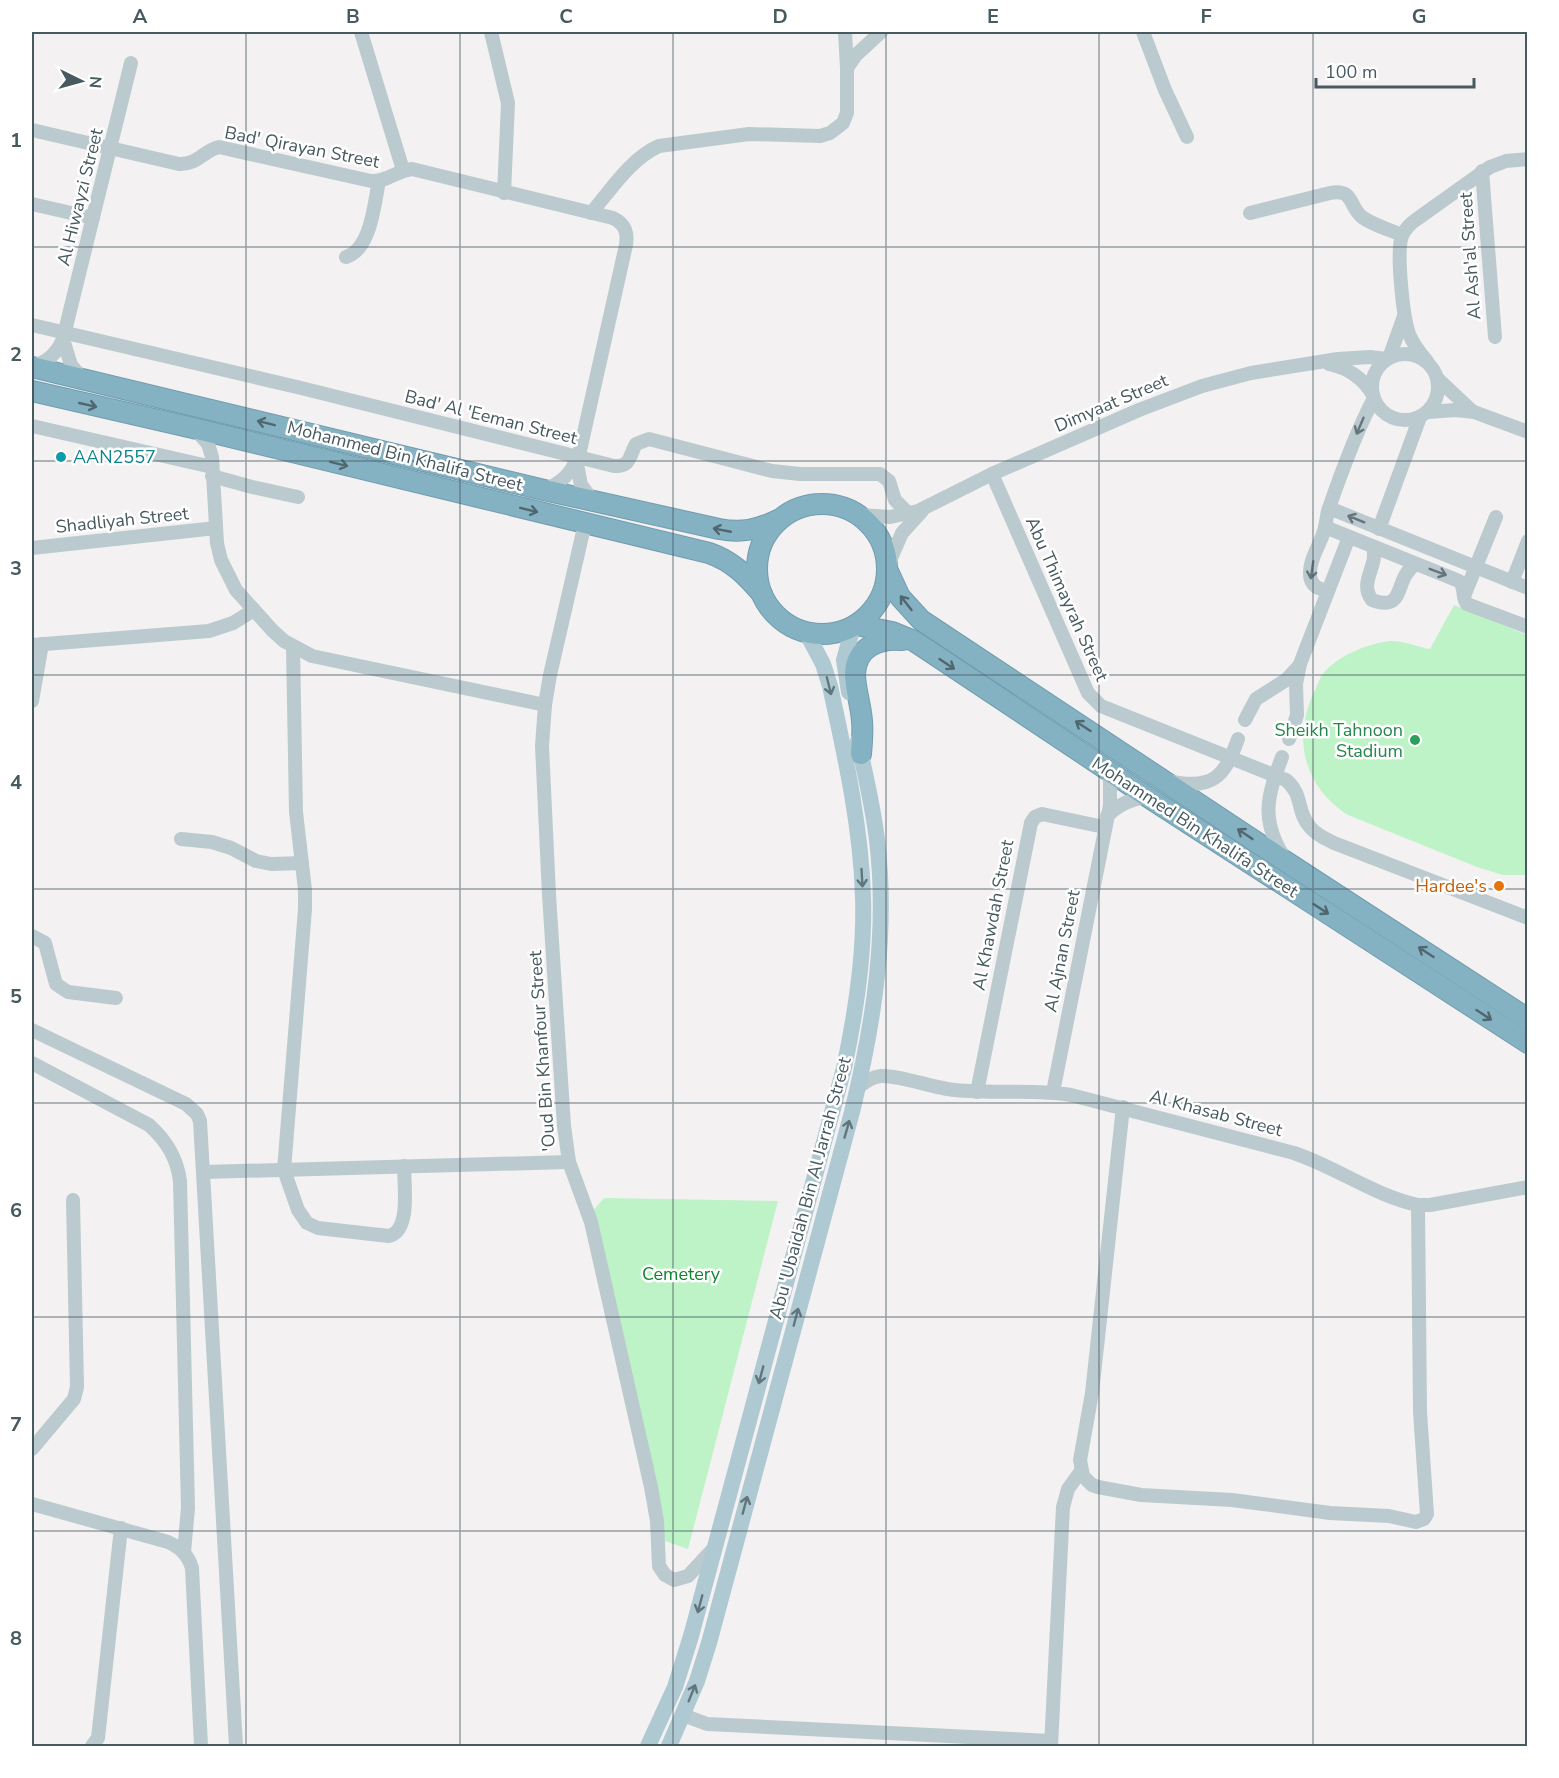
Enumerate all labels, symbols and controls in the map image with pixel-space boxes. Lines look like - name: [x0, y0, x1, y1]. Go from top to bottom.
- text: A: [133, 3, 148, 30]
- text: B: [346, 3, 360, 30]
- text: C: [559, 3, 573, 30]
- text: D: [772, 3, 788, 30]
- text: E: [987, 3, 999, 30]
- text: F: [1200, 3, 1212, 30]
- text: G: [1412, 3, 1426, 30]
- north arrow: [51, 51, 111, 111]
- scale bar: [1316, 51, 1474, 89]
- text: 100 m: [1325, 60, 1377, 84]
- text: N: [83, 75, 106, 89]
- street label: Bad' Qirayan Street: [223, 120, 382, 174]
- street label: Al Hiwayzi Street: [51, 125, 109, 268]
- text: 1: [10, 127, 22, 154]
- street label: Al Ash'al Street: [1454, 191, 1486, 320]
- text: 2: [10, 341, 22, 368]
- street label: Dimyaat Street: [1051, 368, 1172, 438]
- street label: Bad' Al 'Eeman Street: [402, 384, 580, 450]
- one-way arrow: [79, 399, 98, 411]
- street label: Mohammed Bin Khalifa Street: [285, 415, 526, 497]
- one-way arrow: [257, 416, 276, 428]
- one-way arrow: [1354, 417, 1365, 435]
- place label: AAN2557: [73, 445, 156, 469]
- marker: AAN2557: [54, 450, 68, 464]
- one-way arrow: [330, 458, 349, 470]
- street label: Shadliyah Street: [54, 501, 190, 539]
- one-way arrow: [519, 504, 538, 516]
- street label: Abu Thimayrah Street: [1020, 513, 1114, 686]
- one-way arrow: [1348, 513, 1366, 524]
- one-way arrow: [712, 524, 732, 535]
- text: 3: [10, 555, 22, 582]
- one-way arrow: [1306, 560, 1317, 579]
- one-way arrow: [1428, 567, 1447, 578]
- one-way arrow: [899, 596, 912, 612]
- one-way arrow: [939, 657, 956, 670]
- one-way arrow: [824, 676, 836, 695]
- place label: Sheikh Tahnoon Stadium: [1274, 718, 1403, 763]
- one-way arrow: [1075, 720, 1091, 732]
- marker: Sheikh Tahnoon Stadium: [1408, 733, 1422, 747]
- street label: Mohammed Bin Khalifa Street: [1087, 751, 1303, 903]
- text: 4: [10, 769, 22, 796]
- one-way arrow: [1237, 828, 1254, 840]
- street label: Al Khawdah Street: [967, 837, 1020, 992]
- one-way arrow: [857, 867, 868, 887]
- place label: Hardee's: [1415, 874, 1487, 898]
- marker: Hardee's: [1492, 879, 1506, 893]
- street label: Al Ajnan Street: [1038, 887, 1086, 1014]
- one-way arrow: [1312, 903, 1329, 915]
- one-way arrow: [1417, 946, 1434, 959]
- street label: 'Oud Bin Khanfour Street: [523, 949, 561, 1152]
- text: 5: [10, 983, 22, 1010]
- one-way arrow: [1476, 1009, 1493, 1022]
- street label: Abu 'Ubaidah Bin Al Jarrah Street: [763, 1054, 857, 1322]
- street label: Al Khasab Street: [1147, 1084, 1286, 1142]
- one-way arrow: [842, 1120, 853, 1139]
- text: 6: [10, 1197, 22, 1224]
- park label: Cemetery: [642, 1262, 721, 1286]
- one-way arrow: [791, 1308, 803, 1327]
- one-way arrow: [755, 1365, 767, 1384]
- text: 7: [10, 1411, 22, 1438]
- one-way arrow: [740, 1496, 751, 1515]
- one-way arrow: [693, 1594, 705, 1613]
- text: 8: [10, 1625, 22, 1652]
- one-way arrow: [687, 1684, 698, 1703]

